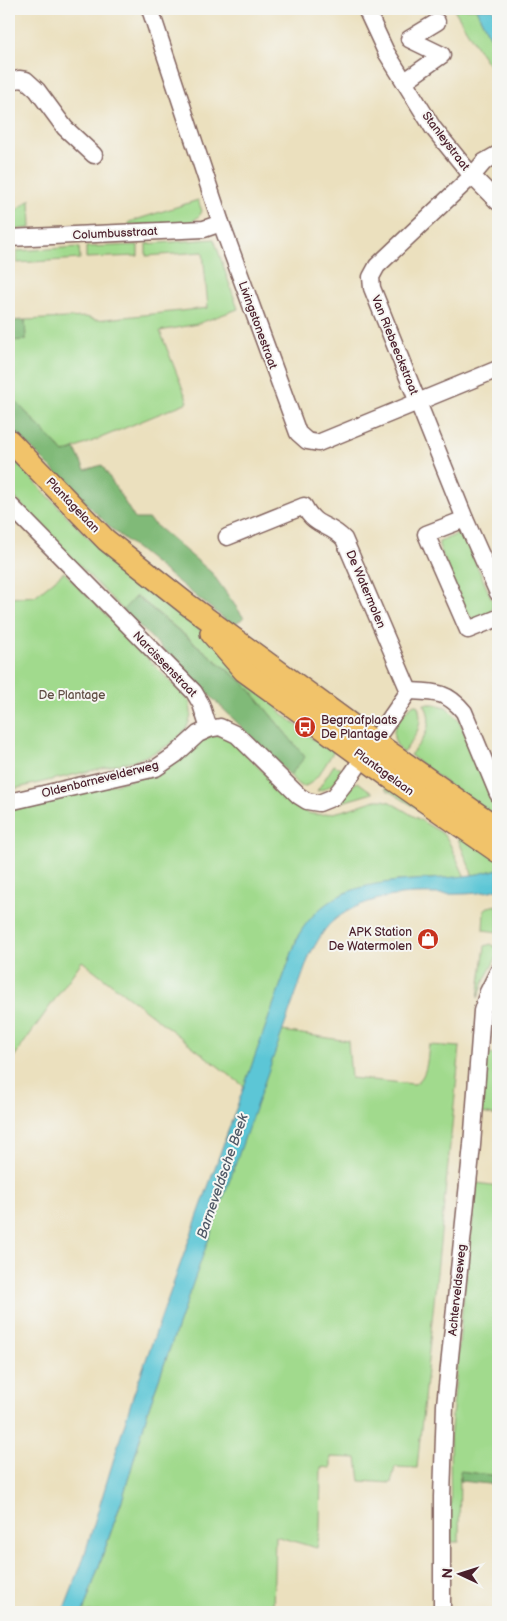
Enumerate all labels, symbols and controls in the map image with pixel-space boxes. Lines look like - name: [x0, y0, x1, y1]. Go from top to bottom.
- street label: Stanleystraat: [419, 109, 473, 174]
- street label: Columbusstraat: [72, 224, 158, 243]
- street label: Livingstonestraat: [235, 279, 281, 371]
- street label: Van Riebeeckstraat: [368, 293, 421, 397]
- street label: Plantagelaan: [43, 475, 103, 536]
- street label: De Watermolen: [342, 548, 389, 631]
- street label: Narcissenstraat: [129, 628, 200, 701]
- park label: De Plantage: [39, 688, 105, 703]
- place label: Begraafplaats De Plantage: [321, 713, 397, 742]
- bus stop icon: Begraafplaats De Plantage: [293, 715, 317, 739]
- street label: Plantagelaan: [351, 746, 417, 799]
- street label: Oldenbarnevelderweg: [40, 758, 160, 801]
- place label: APK Station De Watermolen: [329, 925, 412, 954]
- shop icon: APK Station De Watermolen: [416, 927, 440, 951]
- water label: Barneveldsche Beek: [193, 1110, 252, 1241]
- street label: Achterveldseweg: [445, 1243, 470, 1337]
- north arrow: [434, 1548, 484, 1598]
- text: N: [439, 1567, 456, 1579]

